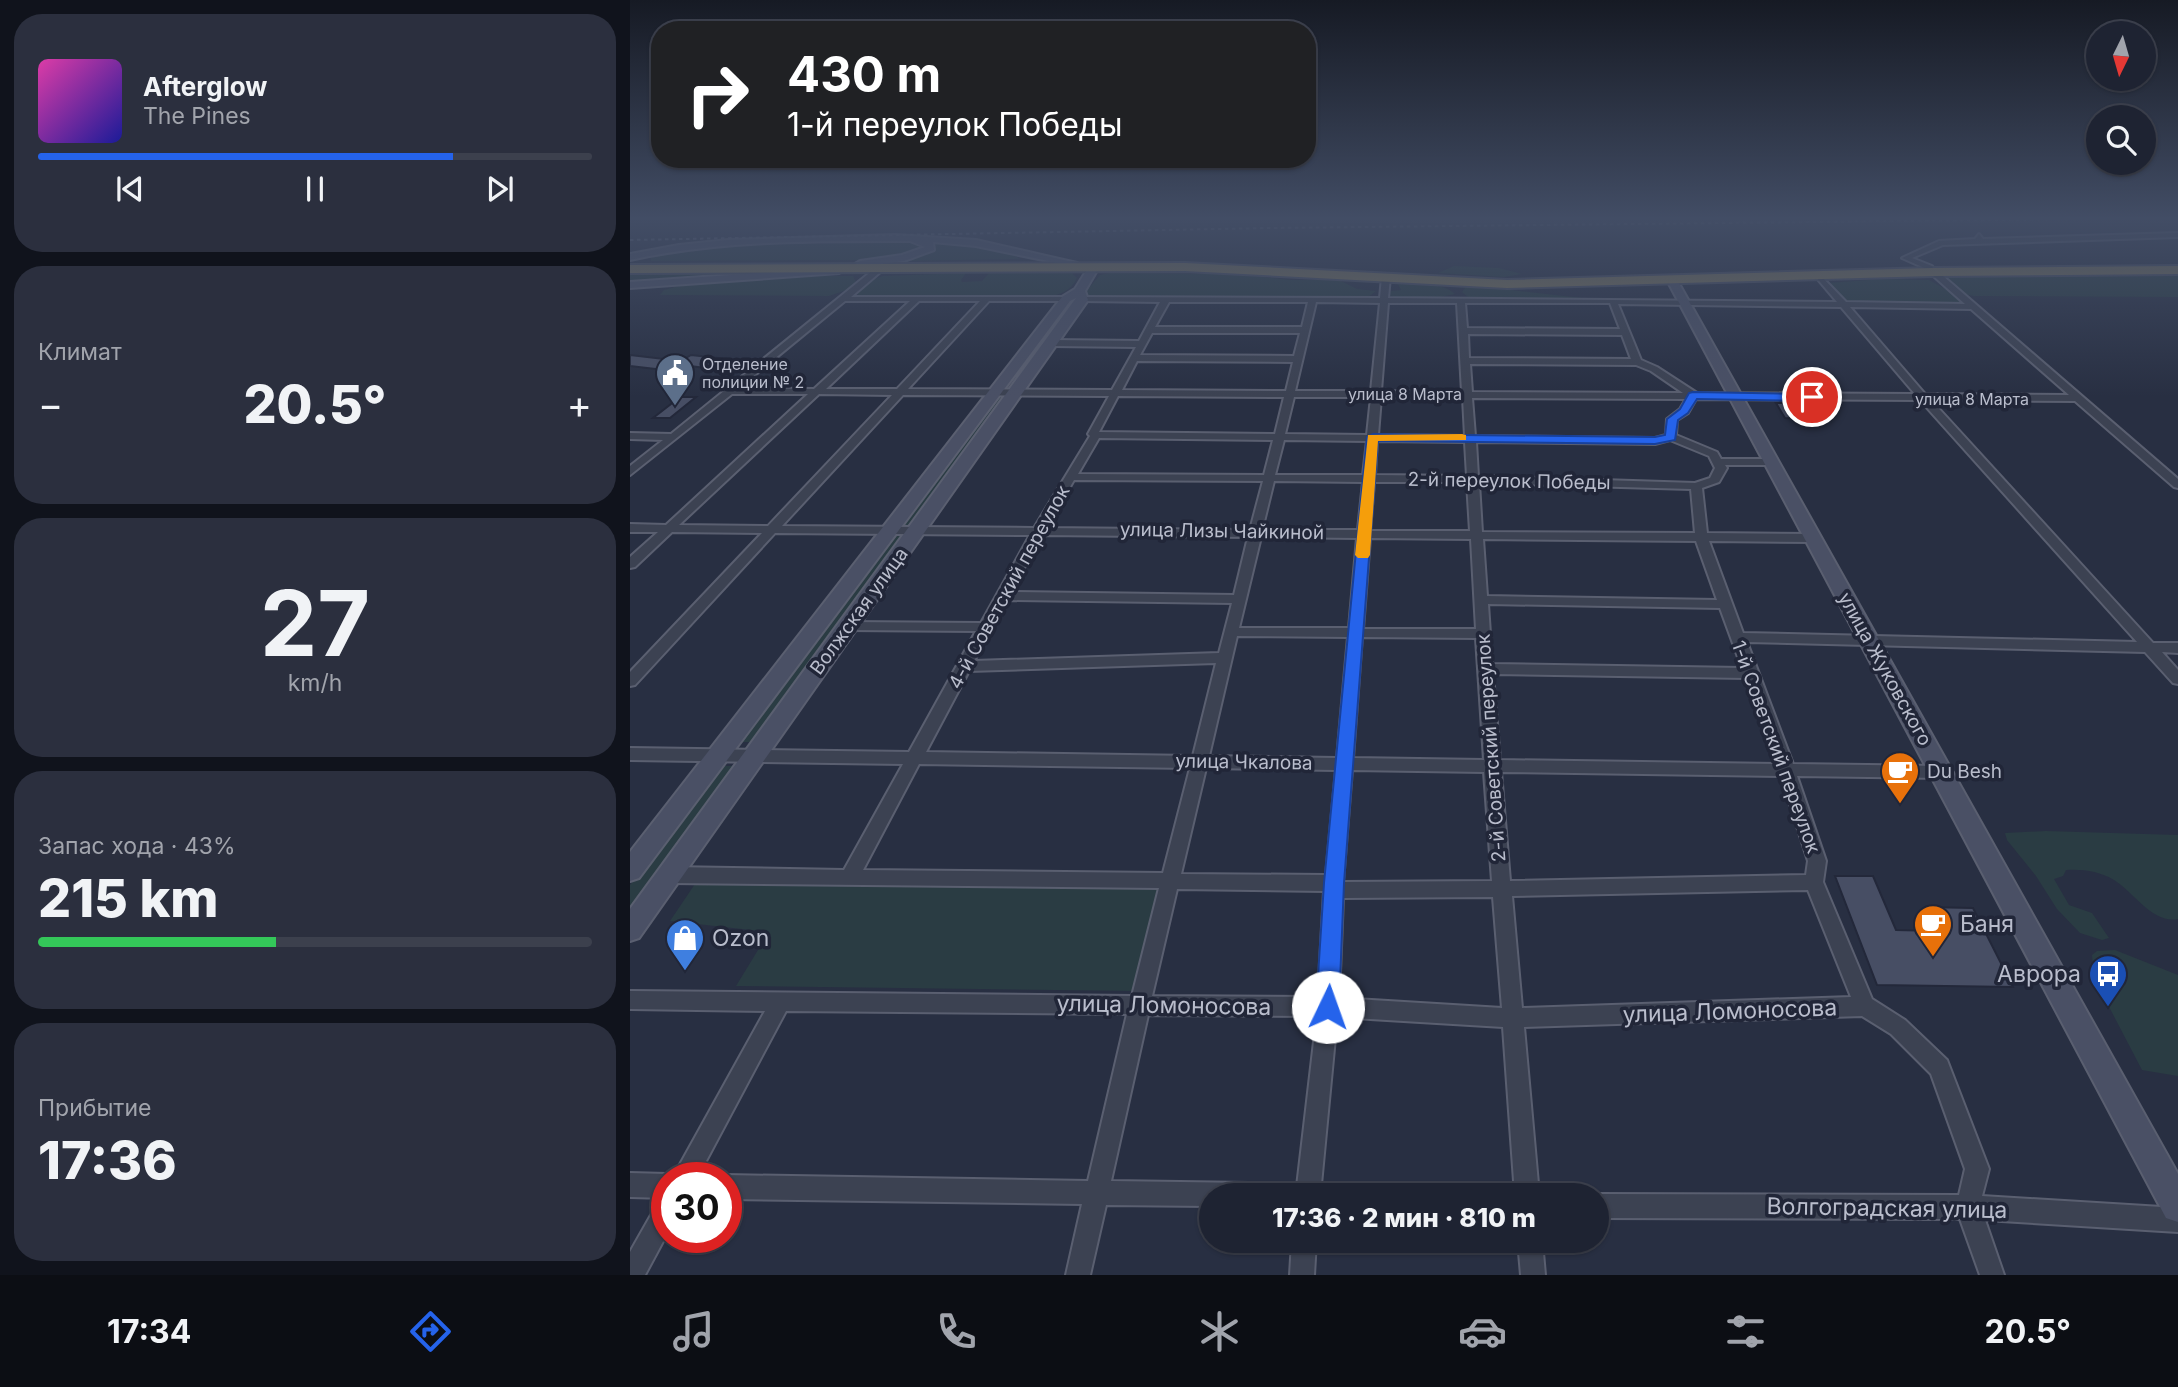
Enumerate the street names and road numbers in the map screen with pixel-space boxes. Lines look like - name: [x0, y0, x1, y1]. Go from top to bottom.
- street label: улица 8 Марта: [1348, 384, 1462, 404]
- street label: улица 8 Марта: [1915, 389, 2029, 409]
- street label: 2-й переулок Победы: [1407, 468, 1611, 494]
- street label: 4-й Советский переулок: [943, 481, 1075, 693]
- street label: улица Лизы Чайкиной: [1120, 518, 1324, 544]
- street label: Волжская улица: [805, 543, 913, 679]
- street label: улица Жуковского: [1833, 588, 1937, 750]
- street label: 2-й Советский переулок: [1472, 633, 1510, 863]
- street label: 1-й Советский переулок: [1727, 638, 1825, 857]
- street label: улица Чкалова: [1175, 749, 1313, 775]
- street label: улица Ломоносова: [1056, 989, 1272, 1021]
- street label: улица Ломоносова: [1622, 993, 1838, 1029]
- street label: Волгоградская улица: [1766, 1192, 2008, 1224]

